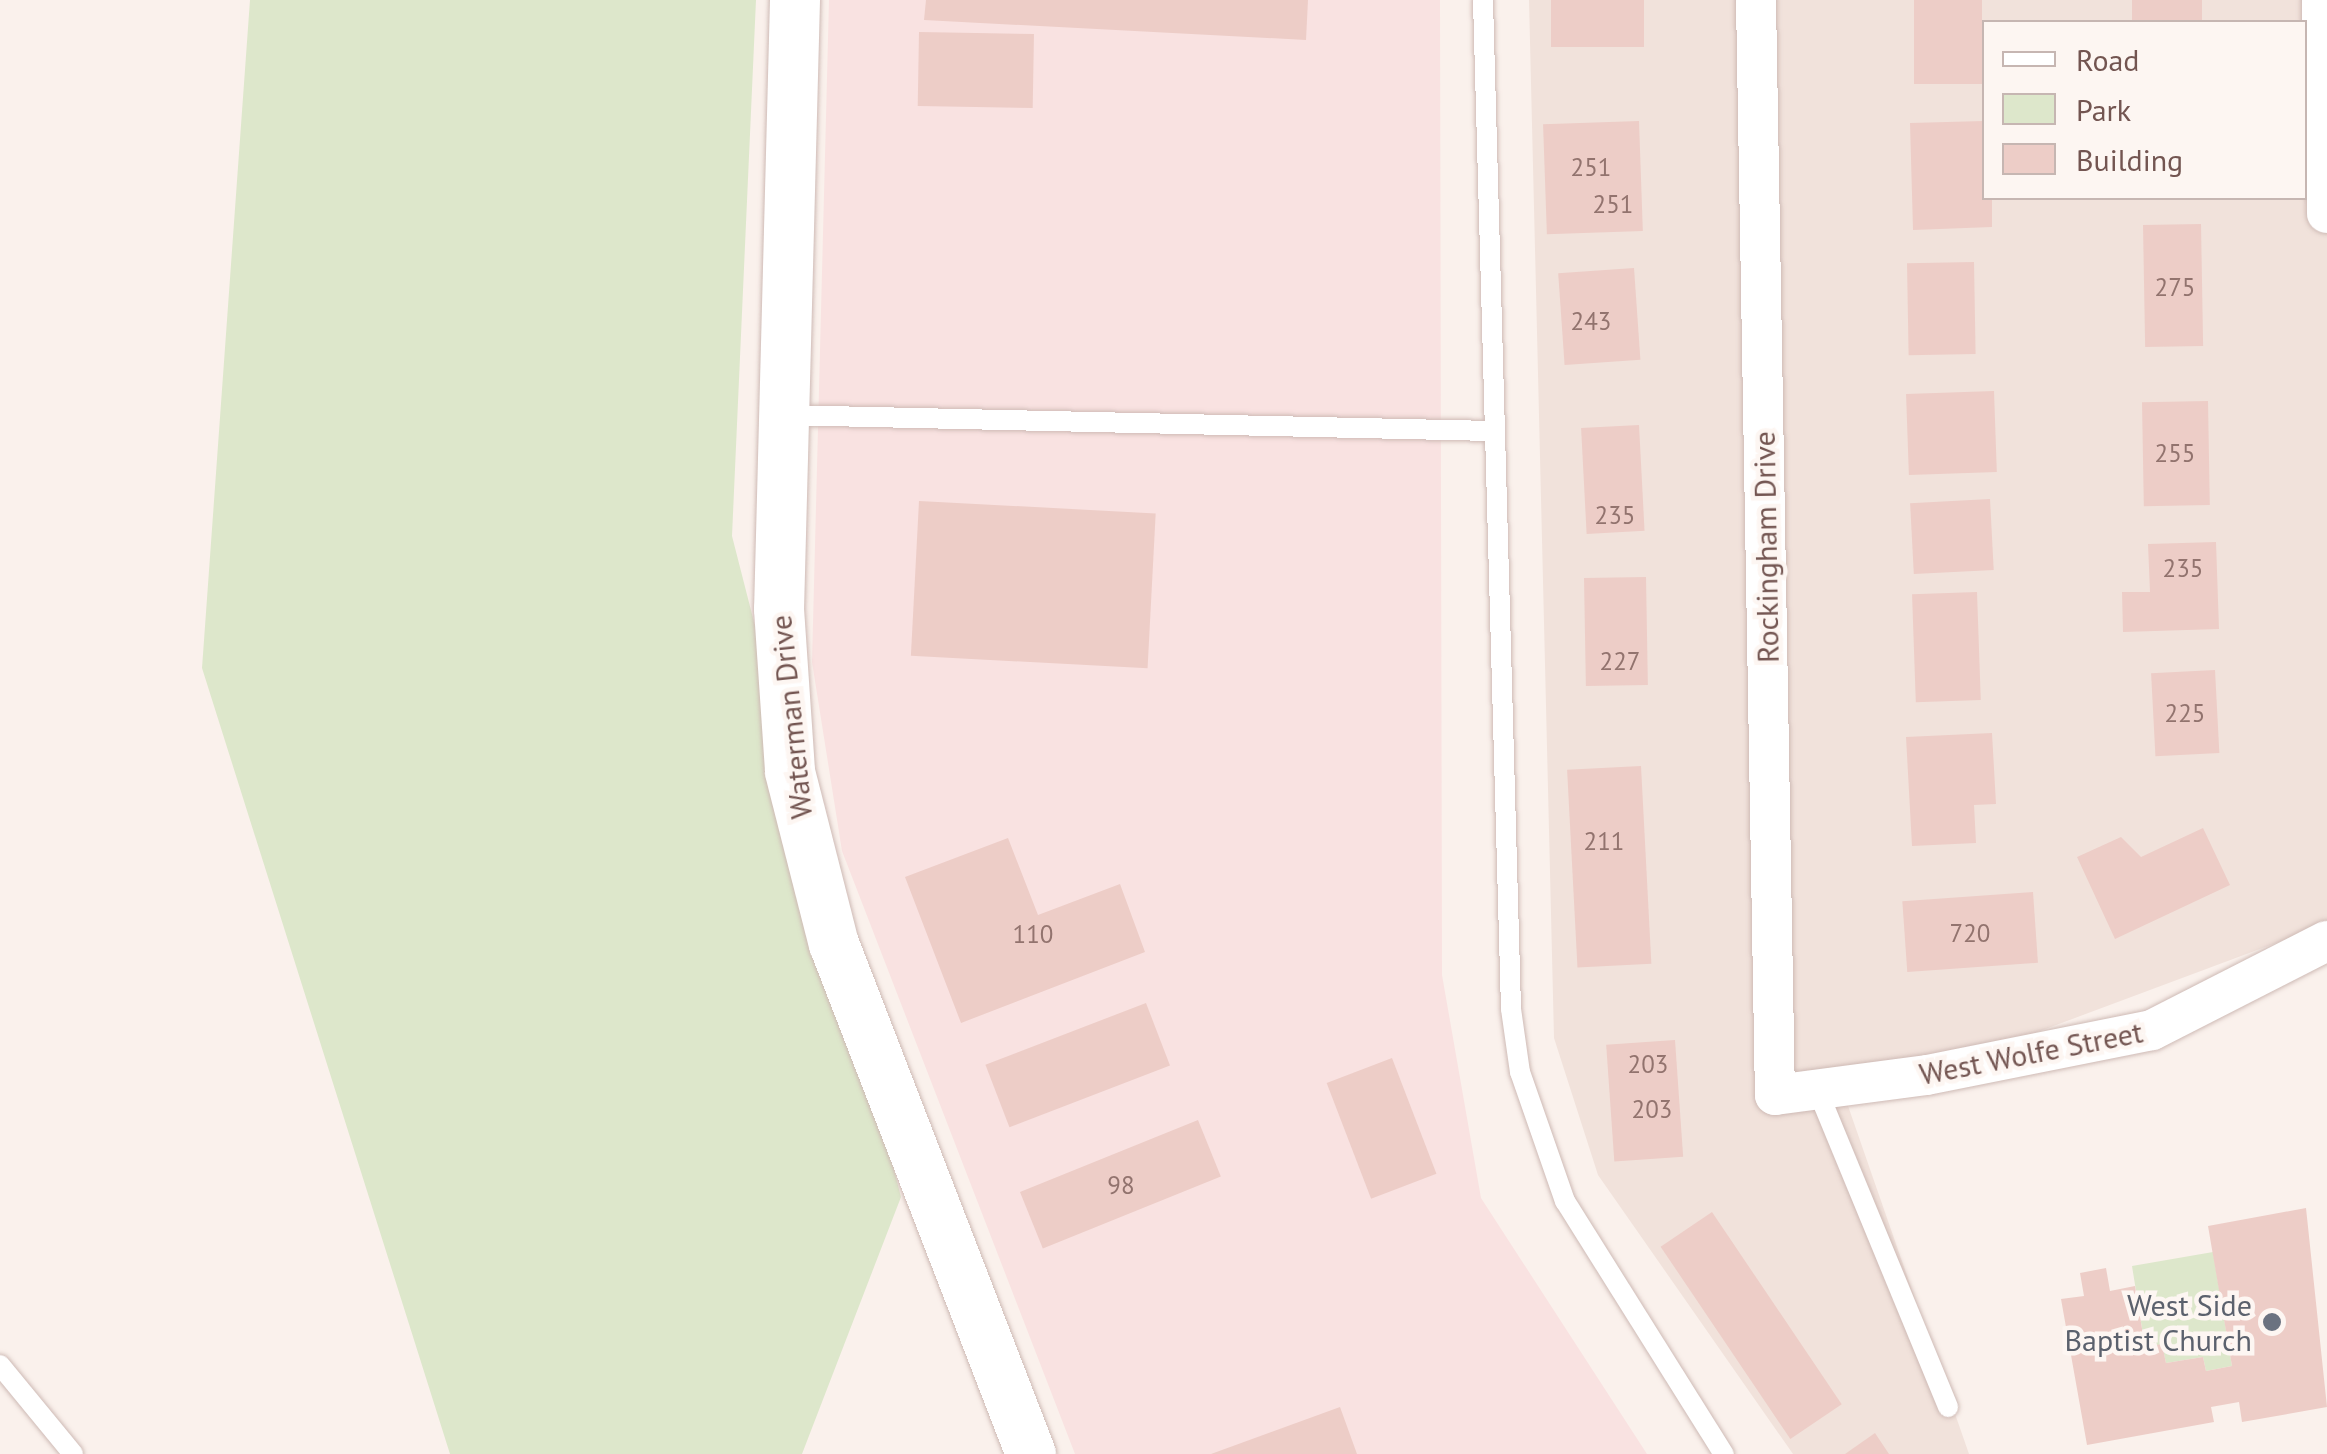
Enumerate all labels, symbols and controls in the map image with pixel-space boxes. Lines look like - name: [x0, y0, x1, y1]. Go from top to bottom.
- legend: [1982, 20, 2307, 200]
- text: Road: [2076, 40, 2140, 79]
- text: Park: [2076, 90, 2131, 129]
- text: Building: [2076, 140, 2183, 179]
- house number: 251: [1571, 152, 1611, 182]
- house number: 251: [1593, 189, 1633, 219]
- house number: 275: [2155, 272, 2195, 302]
- house number: 243: [1571, 306, 1611, 336]
- street label: Rockingham Drive: [1746, 431, 1786, 663]
- house number: 255: [2155, 438, 2195, 468]
- house number: 235: [1595, 500, 1635, 530]
- house number: 235: [2163, 553, 2203, 583]
- street label: Waterman Drive: [762, 613, 820, 821]
- house number: 227: [1600, 646, 1640, 676]
- house number: 225: [2165, 698, 2205, 728]
- house number: 211: [1584, 826, 1624, 856]
- house number: 720: [1950, 918, 1990, 948]
- house number: 110: [1013, 919, 1053, 949]
- street label: West Wolfe Street: [1916, 1014, 2146, 1092]
- house number: 203: [1628, 1049, 1668, 1079]
- house number: 203: [1632, 1094, 1672, 1124]
- house number: 98: [1107, 1170, 1135, 1200]
- place label: West Side Baptist Church: [2065, 1287, 2252, 1358]
- marker: West Side Baptist Church: [2261, 1311, 2283, 1333]

